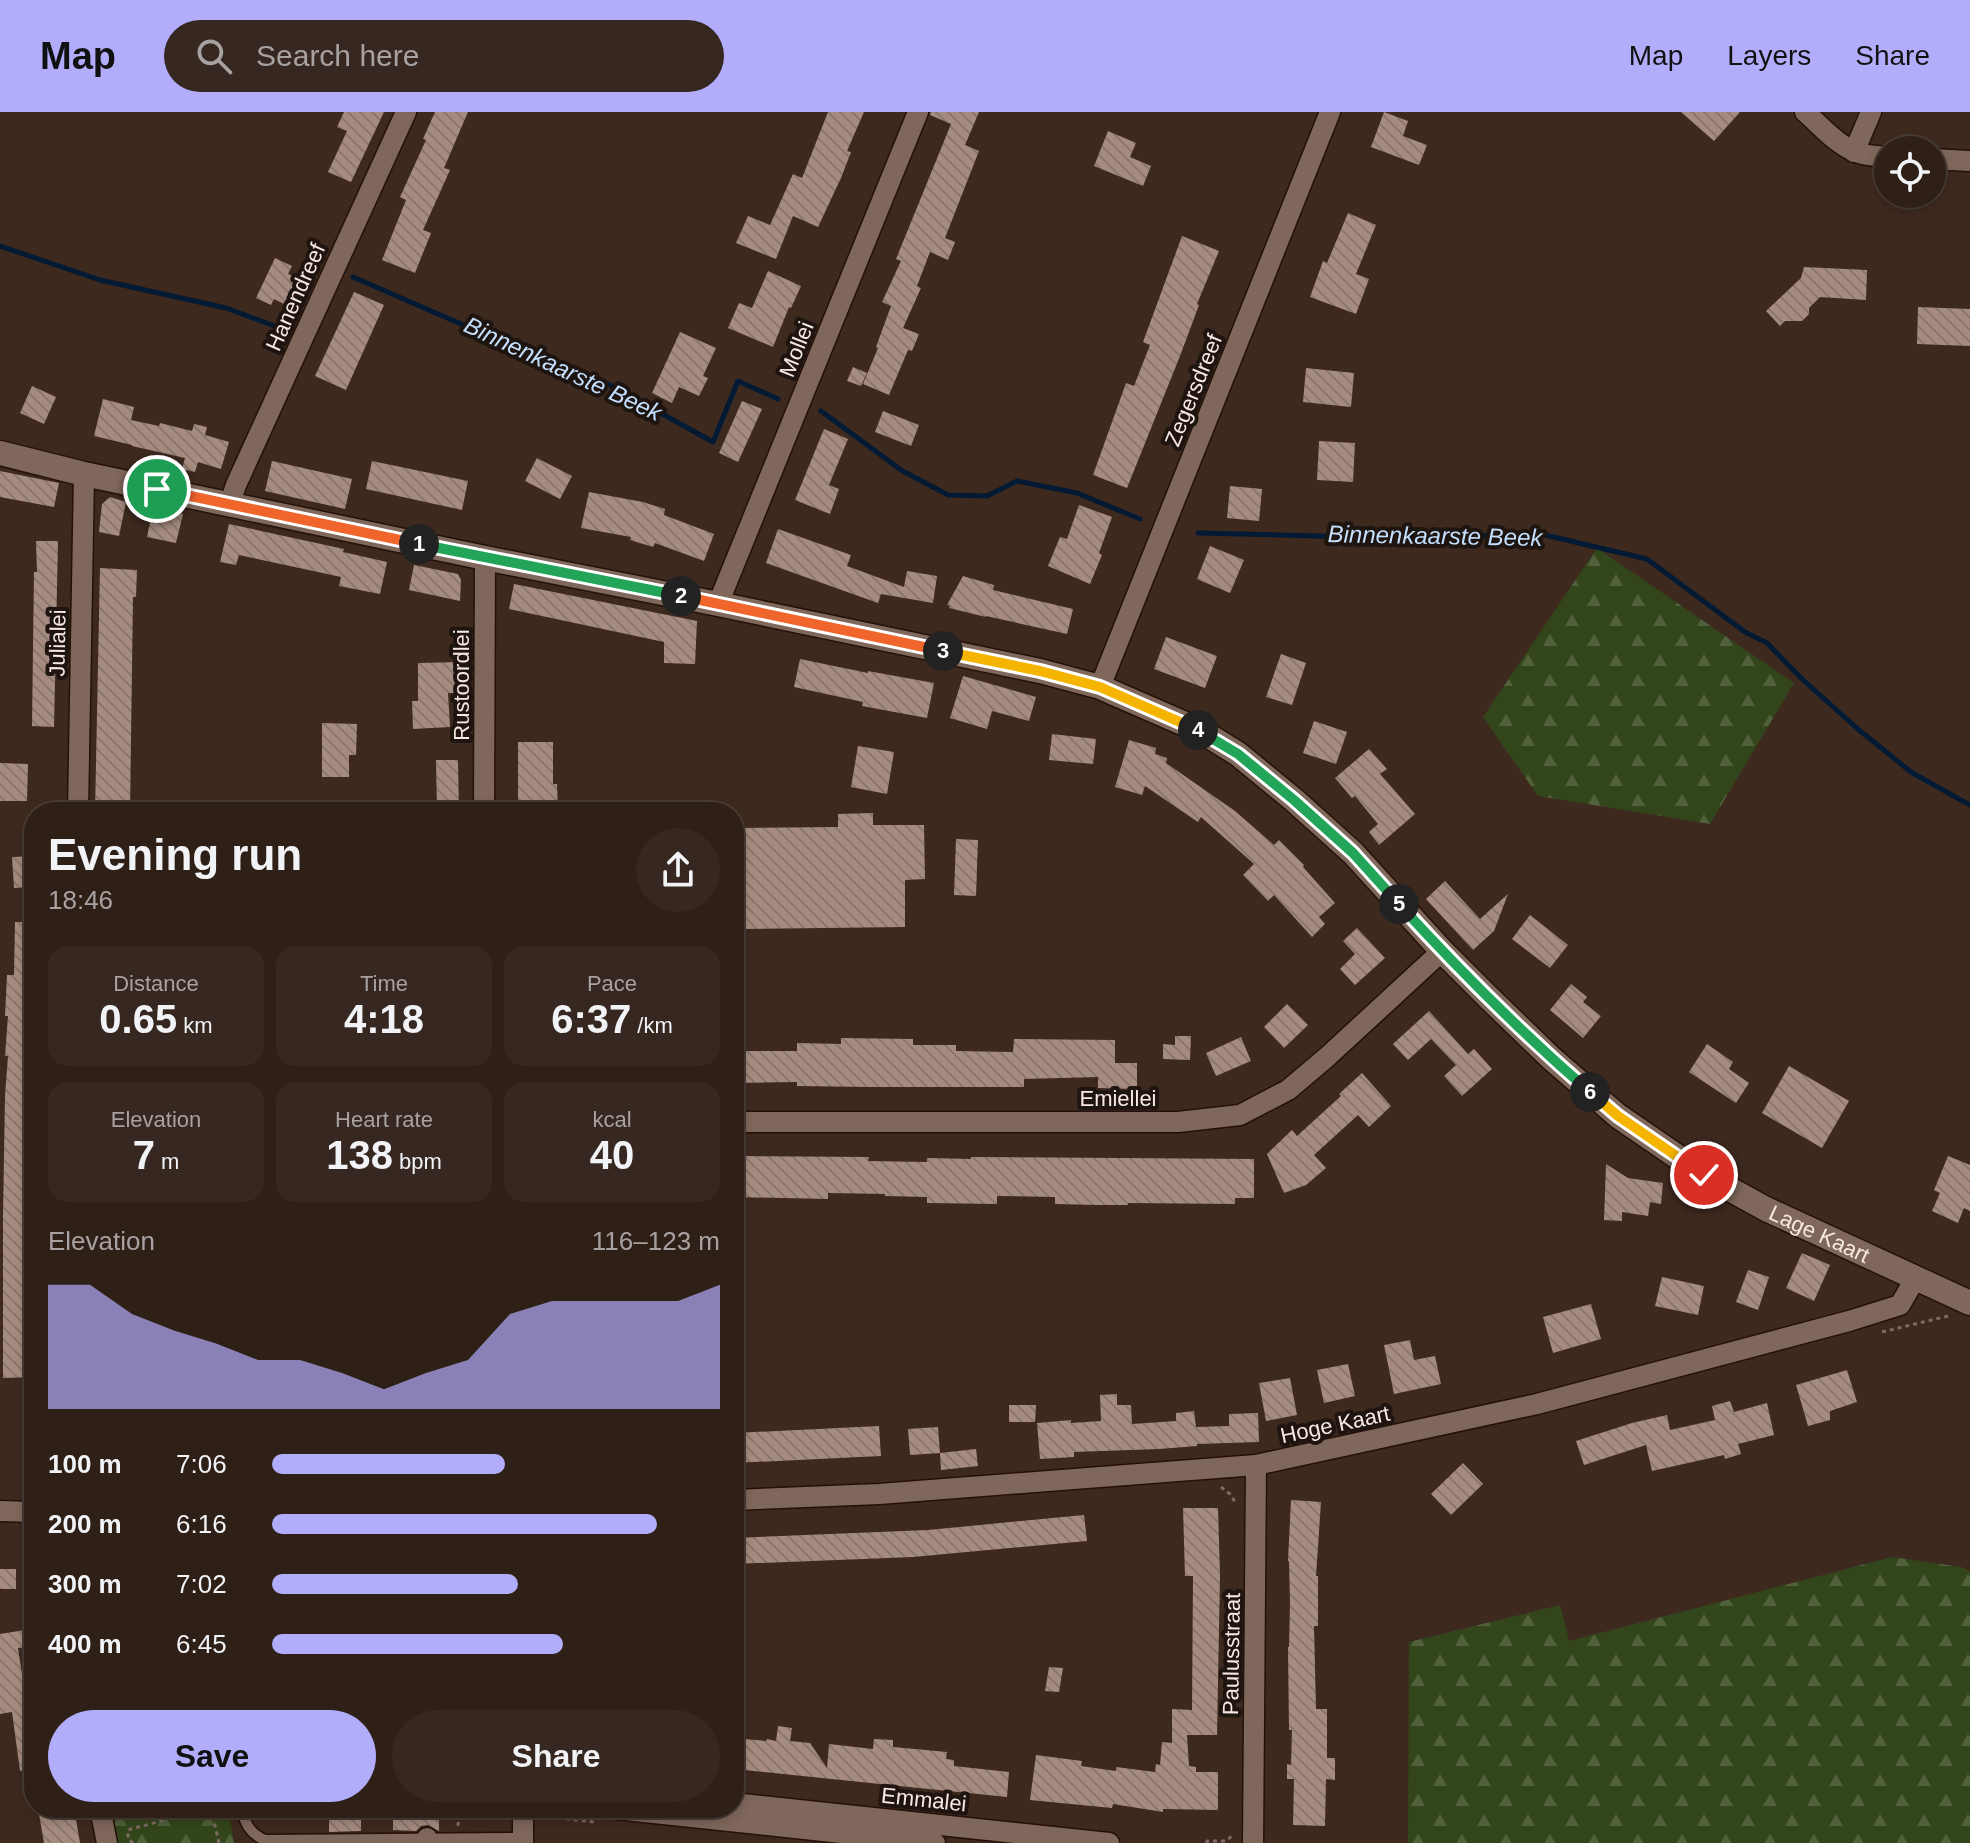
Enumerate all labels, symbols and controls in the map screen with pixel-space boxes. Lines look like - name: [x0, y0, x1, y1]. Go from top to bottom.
- search box: [164, 20, 724, 92]
- icon: search: [192, 34, 236, 78]
- text: Map: [40, 35, 116, 77]
- text: Search here: [256, 39, 419, 72]
- text: Map: [1629, 40, 1683, 71]
- text: Layers: [1727, 40, 1811, 71]
- text: Share: [1855, 40, 1930, 71]
- map controls: [1874, 136, 1946, 208]
- button: locate: [1874, 136, 1946, 208]
- street label: Hanendreef: [261, 239, 331, 355]
- water label: Binnenkaarste Beek: [460, 311, 668, 427]
- street label: Mollei: [774, 318, 819, 381]
- street label: Zegersdreef: [1160, 330, 1228, 450]
- pin: [123, 455, 191, 523]
- icon: arrive: [135, 467, 179, 511]
- water label: Binnenkaarste Beek: [1327, 520, 1545, 551]
- pin: 1: [399, 524, 439, 564]
- text: 1: [413, 531, 425, 556]
- pin: 2: [661, 576, 701, 616]
- text: 2: [675, 583, 687, 608]
- street label: Julialei: [44, 609, 71, 677]
- street label: Rustoordlei: [449, 629, 474, 741]
- pin: 3: [923, 631, 963, 671]
- text: 3: [937, 638, 949, 663]
- pin: 4: [1178, 710, 1218, 750]
- text: 4: [1192, 717, 1204, 742]
- button: share: [636, 828, 720, 912]
- text: Evening run: [48, 830, 302, 879]
- pin: 5: [1379, 884, 1419, 924]
- text: 18:46: [48, 885, 113, 915]
- text: 5: [1393, 891, 1405, 916]
- text: Distance: [113, 971, 199, 996]
- text: Time: [360, 971, 408, 996]
- text: Pace: [587, 971, 637, 996]
- text: 0.65: [99, 997, 177, 1041]
- text: 4:18: [344, 997, 424, 1041]
- text: 6:37: [551, 997, 631, 1041]
- text: km: [177, 1013, 213, 1038]
- text: /km: [631, 1013, 673, 1038]
- pin: 6: [1570, 1072, 1610, 1112]
- text: 6: [1584, 1079, 1596, 1104]
- street label: Emiellei: [1079, 1086, 1157, 1111]
- text: Elevation: [111, 1107, 201, 1132]
- text: Heart rate: [335, 1107, 433, 1132]
- text: kcal: [592, 1107, 632, 1132]
- text: 7: [133, 1133, 155, 1177]
- text: 138: [326, 1133, 393, 1177]
- text: 40: [590, 1133, 634, 1177]
- pin: [1670, 1141, 1738, 1209]
- text: m: [155, 1149, 179, 1174]
- text: bpm: [393, 1149, 442, 1174]
- icon: check: [1682, 1153, 1726, 1197]
- street label: Lage Kaart: [1765, 1200, 1874, 1268]
- text: Elevation: [48, 1226, 155, 1256]
- text: 116–123 m: [592, 1226, 720, 1256]
- street label: Hoge Kaart: [1278, 1401, 1392, 1448]
- text: 100 m: [48, 1449, 122, 1479]
- text: 7:06: [176, 1449, 227, 1479]
- text: 200 m: [48, 1509, 122, 1539]
- text: 6:16: [176, 1509, 227, 1539]
- text: 300 m: [48, 1569, 122, 1599]
- text: 7:02: [176, 1569, 227, 1599]
- street label: Paulusstraat: [1218, 1593, 1245, 1715]
- text: 400 m: [48, 1629, 122, 1659]
- text: 6:45: [176, 1629, 227, 1659]
- button: Save: [48, 1710, 376, 1802]
- button: Share: [392, 1710, 720, 1802]
- street label: Emmalei: [880, 1783, 968, 1816]

